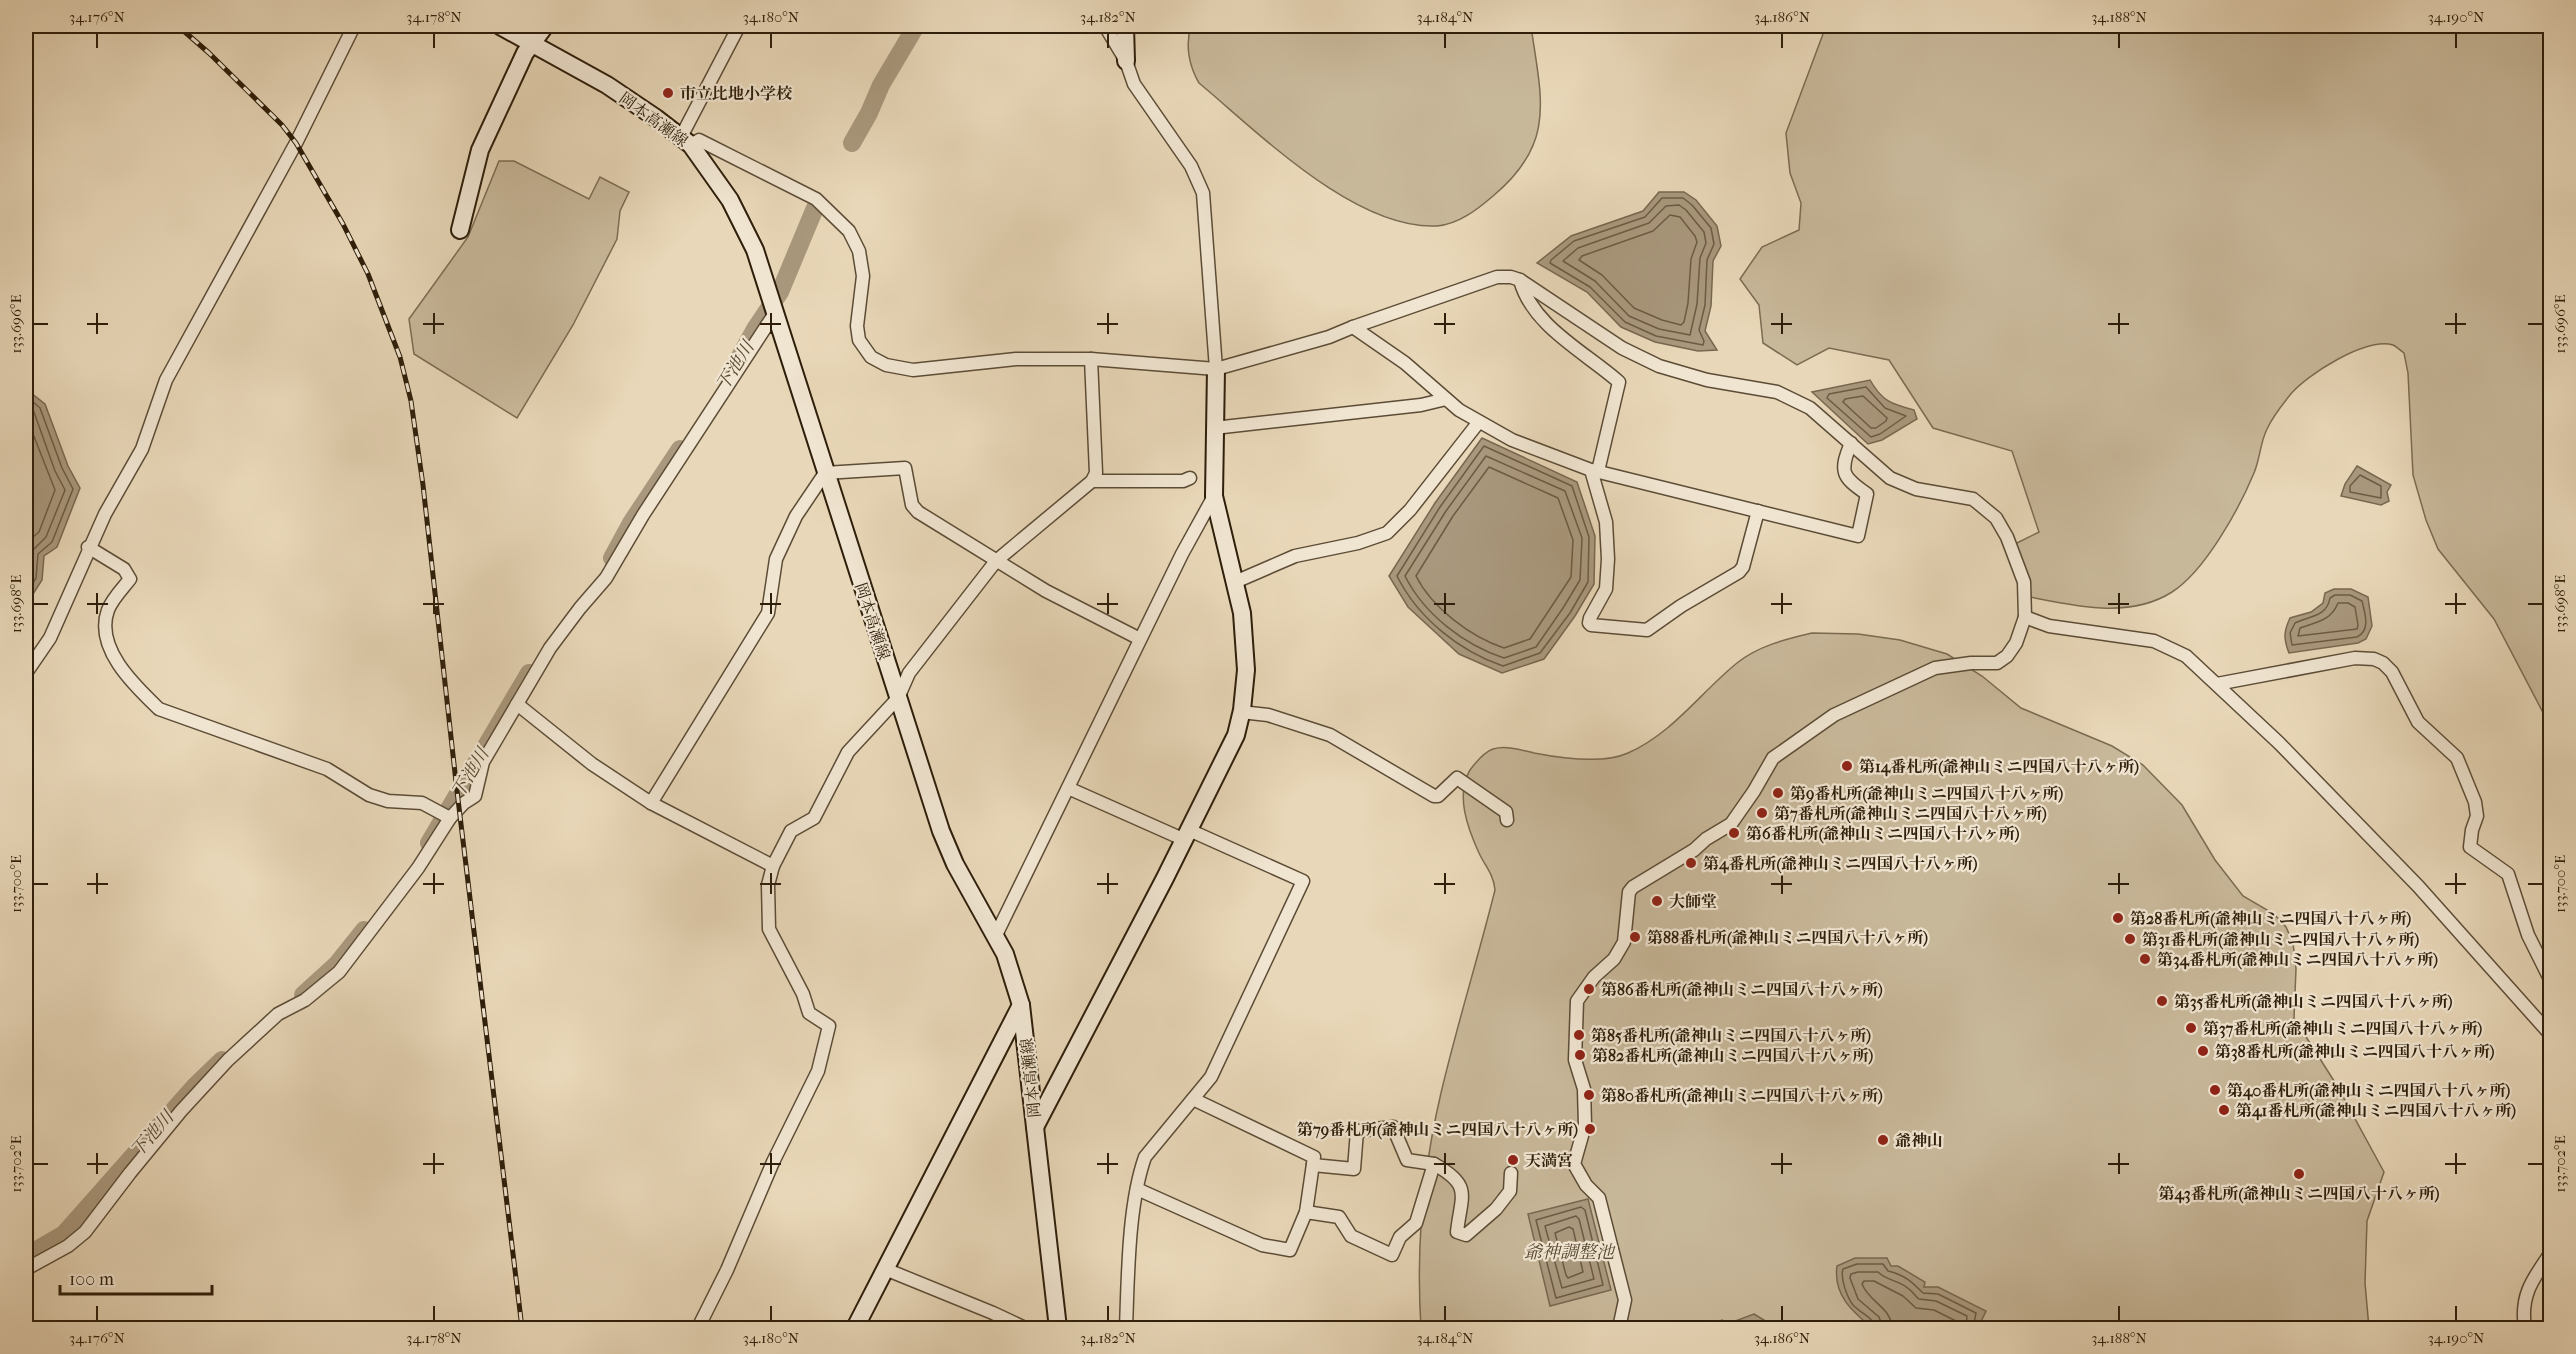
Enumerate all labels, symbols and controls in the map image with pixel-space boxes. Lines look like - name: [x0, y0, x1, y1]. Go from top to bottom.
- text: 34.176°N: [69, 8, 126, 26]
- text: 34.178°N: [406, 8, 462, 26]
- text: 34.180°N: [743, 8, 800, 26]
- text: 34.182°N: [1080, 8, 1136, 26]
- text: 34.184°N: [1417, 8, 1474, 26]
- text: 34.186°N: [1754, 8, 1811, 26]
- text: 34.188°N: [2091, 8, 2147, 26]
- text: 34.190°N: [2428, 8, 2485, 26]
- place label: 市立比地小学校: [680, 84, 793, 103]
- marker: 市立比地小学校: [661, 86, 675, 100]
- street label: 岡本高瀬線: [616, 88, 692, 151]
- text: 133.696°E: [7, 294, 25, 354]
- text: 133.696°E: [2551, 294, 2569, 354]
- water label: 下池川: [712, 336, 760, 395]
- text: 133.698°E: [7, 575, 25, 633]
- text: 133.698°E: [2551, 575, 2569, 633]
- street label: 岡本高瀬線: [851, 580, 894, 662]
- water label: 下池川: [448, 743, 494, 802]
- place label: 第14番札所(爺神山ミニ四国八十八ヶ所): [1859, 757, 2139, 777]
- marker: 第14番札所(爺神山ミニ四国八十八ヶ所): [1840, 759, 1854, 773]
- place label: 第9番札所(爺神山ミニ四国八十八ヶ所): [1790, 784, 2063, 804]
- marker: 第9番札所(爺神山ミニ四国八十八ヶ所): [1771, 786, 1785, 800]
- place label: 第7番札所(爺神山ミニ四国八十八ヶ所): [1774, 804, 2047, 824]
- marker: 第7番札所(爺神山ミニ四国八十八ヶ所): [1755, 806, 1769, 820]
- place label: 第6番札所(爺神山ミニ四国八十八ヶ所): [1746, 824, 2020, 844]
- marker: 第6番札所(爺神山ミニ四国八十八ヶ所): [1727, 826, 1741, 840]
- place label: 第4番札所(爺神山ミニ四国八十八ヶ所): [1703, 854, 1977, 874]
- text: 133.700°E: [7, 855, 25, 913]
- text: 133.700°E: [2551, 855, 2569, 913]
- marker: 第4番札所(爺神山ミニ四国八十八ヶ所): [1684, 856, 1698, 870]
- place label: 大師堂: [1669, 892, 1717, 911]
- marker: 大師堂: [1650, 894, 1664, 908]
- place label: 第28番札所(爺神山ミニ四国八十八ヶ所): [2130, 909, 2411, 929]
- marker: 第28番札所(爺神山ミニ四国八十八ヶ所): [2111, 911, 2125, 925]
- place label: 第88番札所(爺神山ミニ四国八十八ヶ所): [1647, 928, 1928, 948]
- marker: 第88番札所(爺神山ミニ四国八十八ヶ所): [1628, 930, 1642, 944]
- place label: 第31番札所(爺神山ミニ四国八十八ヶ所): [2142, 930, 2419, 950]
- marker: 第31番札所(爺神山ミニ四国八十八ヶ所): [2123, 932, 2137, 946]
- place label: 第34番札所(爺神山ミニ四国八十八ヶ所): [2157, 950, 2438, 970]
- marker: 第34番札所(爺神山ミニ四国八十八ヶ所): [2138, 952, 2152, 966]
- place label: 第86番札所(爺神山ミニ四国八十八ヶ所): [1601, 980, 1883, 1000]
- marker: 第86番札所(爺神山ミニ四国八十八ヶ所): [1582, 982, 1596, 996]
- place label: 第35番札所(爺神山ミニ四国八十八ヶ所): [2174, 992, 2452, 1012]
- marker: 第35番札所(爺神山ミニ四国八十八ヶ所): [2155, 994, 2169, 1008]
- place label: 第37番札所(爺神山ミニ四国八十八ヶ所): [2203, 1019, 2482, 1039]
- marker: 第37番札所(爺神山ミニ四国八十八ヶ所): [2184, 1021, 2198, 1035]
- place label: 第85番札所(爺神山ミニ四国八十八ヶ所): [1591, 1026, 1871, 1046]
- marker: 第85番札所(爺神山ミニ四国八十八ヶ所): [1572, 1028, 1586, 1042]
- street label: 岡本高瀬線: [1017, 1037, 1044, 1119]
- place label: 第38番札所(爺神山ミニ四国八十八ヶ所): [2215, 1042, 2495, 1062]
- marker: 第38番札所(爺神山ミニ四国八十八ヶ所): [2196, 1044, 2210, 1058]
- place label: 第82番札所(爺神山ミニ四国八十八ヶ所): [1592, 1046, 1873, 1066]
- marker: 第82番札所(爺神山ミニ四国八十八ヶ所): [1573, 1048, 1587, 1062]
- place label: 第40番札所(爺神山ミニ四国八十八ヶ所): [2227, 1081, 2510, 1101]
- marker: 第40番札所(爺神山ミニ四国八十八ヶ所): [2208, 1083, 2222, 1097]
- place label: 第80番札所(爺神山ミニ四国八十八ヶ所): [1601, 1086, 1883, 1106]
- marker: 第80番札所(爺神山ミニ四国八十八ヶ所): [1582, 1088, 1596, 1102]
- place label: 第41番札所(爺神山ミニ四国八十八ヶ所): [2236, 1101, 2516, 1121]
- marker: 第41番札所(爺神山ミニ四国八十八ヶ所): [2217, 1103, 2231, 1117]
- water label: 下池川: [127, 1106, 179, 1162]
- place label: 第79番札所(爺神山ミニ四国八十八ヶ所): [1297, 1120, 1578, 1140]
- marker: 第79番札所(爺神山ミニ四国八十八ヶ所): [1583, 1122, 1597, 1136]
- place label: 爺神山: [1895, 1131, 1943, 1150]
- marker: 爺神山: [1876, 1133, 1890, 1147]
- text: 133.702°E: [7, 1135, 25, 1193]
- text: 133.702°E: [2551, 1135, 2569, 1193]
- place label: 天満宮: [1525, 1151, 1573, 1170]
- marker: 天満宮: [1506, 1153, 1520, 1167]
- marker: 第43番札所(爺神山ミニ四国八十八ヶ所): [2292, 1167, 2306, 1181]
- place label: 第43番札所(爺神山ミニ四国八十八ヶ所): [2159, 1184, 2439, 1204]
- water label: 爺神調整池: [1524, 1242, 1616, 1263]
- scale bar: [60, 1258, 212, 1296]
- text: 100 m: [69, 1269, 114, 1290]
- text: 34.176°N: [69, 1329, 126, 1347]
- text: 34.178°N: [406, 1329, 462, 1347]
- text: 34.180°N: [743, 1329, 800, 1347]
- text: 34.182°N: [1080, 1329, 1136, 1347]
- text: 34.184°N: [1417, 1329, 1474, 1347]
- text: 34.186°N: [1754, 1329, 1811, 1347]
- text: 34.188°N: [2091, 1329, 2147, 1347]
- text: 34.190°N: [2428, 1329, 2485, 1347]

